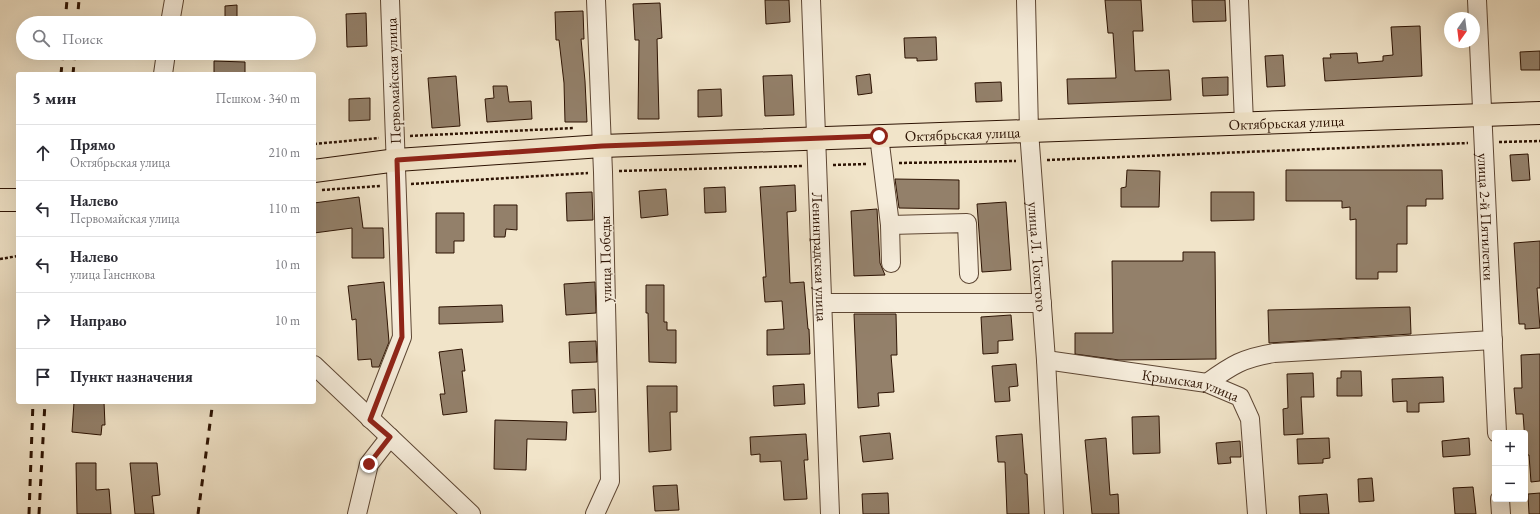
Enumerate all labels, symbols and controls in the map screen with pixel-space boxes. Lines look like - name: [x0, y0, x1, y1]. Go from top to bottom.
- north arrow: [1444, 12, 1480, 48]
- search box: [16, 16, 316, 60]
- street label: Первомайская улица: [381, 17, 405, 145]
- icon: search: [30, 27, 52, 49]
- text: Поиск: [62, 29, 103, 48]
- text: 5 мин: [32, 87, 76, 109]
- text: Пешком · 340 m: [216, 90, 300, 107]
- street label: Октябрьская улица: [1228, 110, 1345, 133]
- street label: Октябрьская улица: [904, 122, 1021, 145]
- route start: [870, 127, 888, 145]
- text: Прямо: [70, 135, 115, 154]
- icon: ahead: [32, 142, 54, 164]
- text: 210 m: [269, 144, 300, 161]
- street label: улица 2-й Пятилетки: [1475, 152, 1499, 281]
- text: Октябрьская улица: [70, 154, 170, 171]
- text: Налево: [70, 191, 118, 210]
- street label: Ленинградская улица: [809, 192, 832, 322]
- icon: left: [32, 198, 54, 220]
- text: 110 m: [269, 200, 300, 217]
- street label: улица Л. Толстого: [1025, 201, 1052, 312]
- text: Первомайская улица: [70, 210, 180, 227]
- street label: улица Победы: [595, 215, 615, 303]
- text: Налево: [70, 247, 118, 266]
- icon: left: [32, 254, 54, 276]
- text: 10 m: [275, 256, 300, 273]
- text: улица Ганенкова: [70, 266, 155, 283]
- icon: right: [32, 310, 54, 332]
- text: Направо: [70, 311, 127, 330]
- text: 10 m: [275, 312, 300, 329]
- street label: Крымская улица: [1141, 364, 1242, 405]
- icon: arrive: [32, 366, 54, 388]
- text: Пункт назначения: [70, 367, 193, 386]
- map controls: [1492, 430, 1528, 502]
- button: +: [1492, 430, 1528, 466]
- route end: [360, 455, 378, 473]
- button: −: [1492, 466, 1528, 502]

